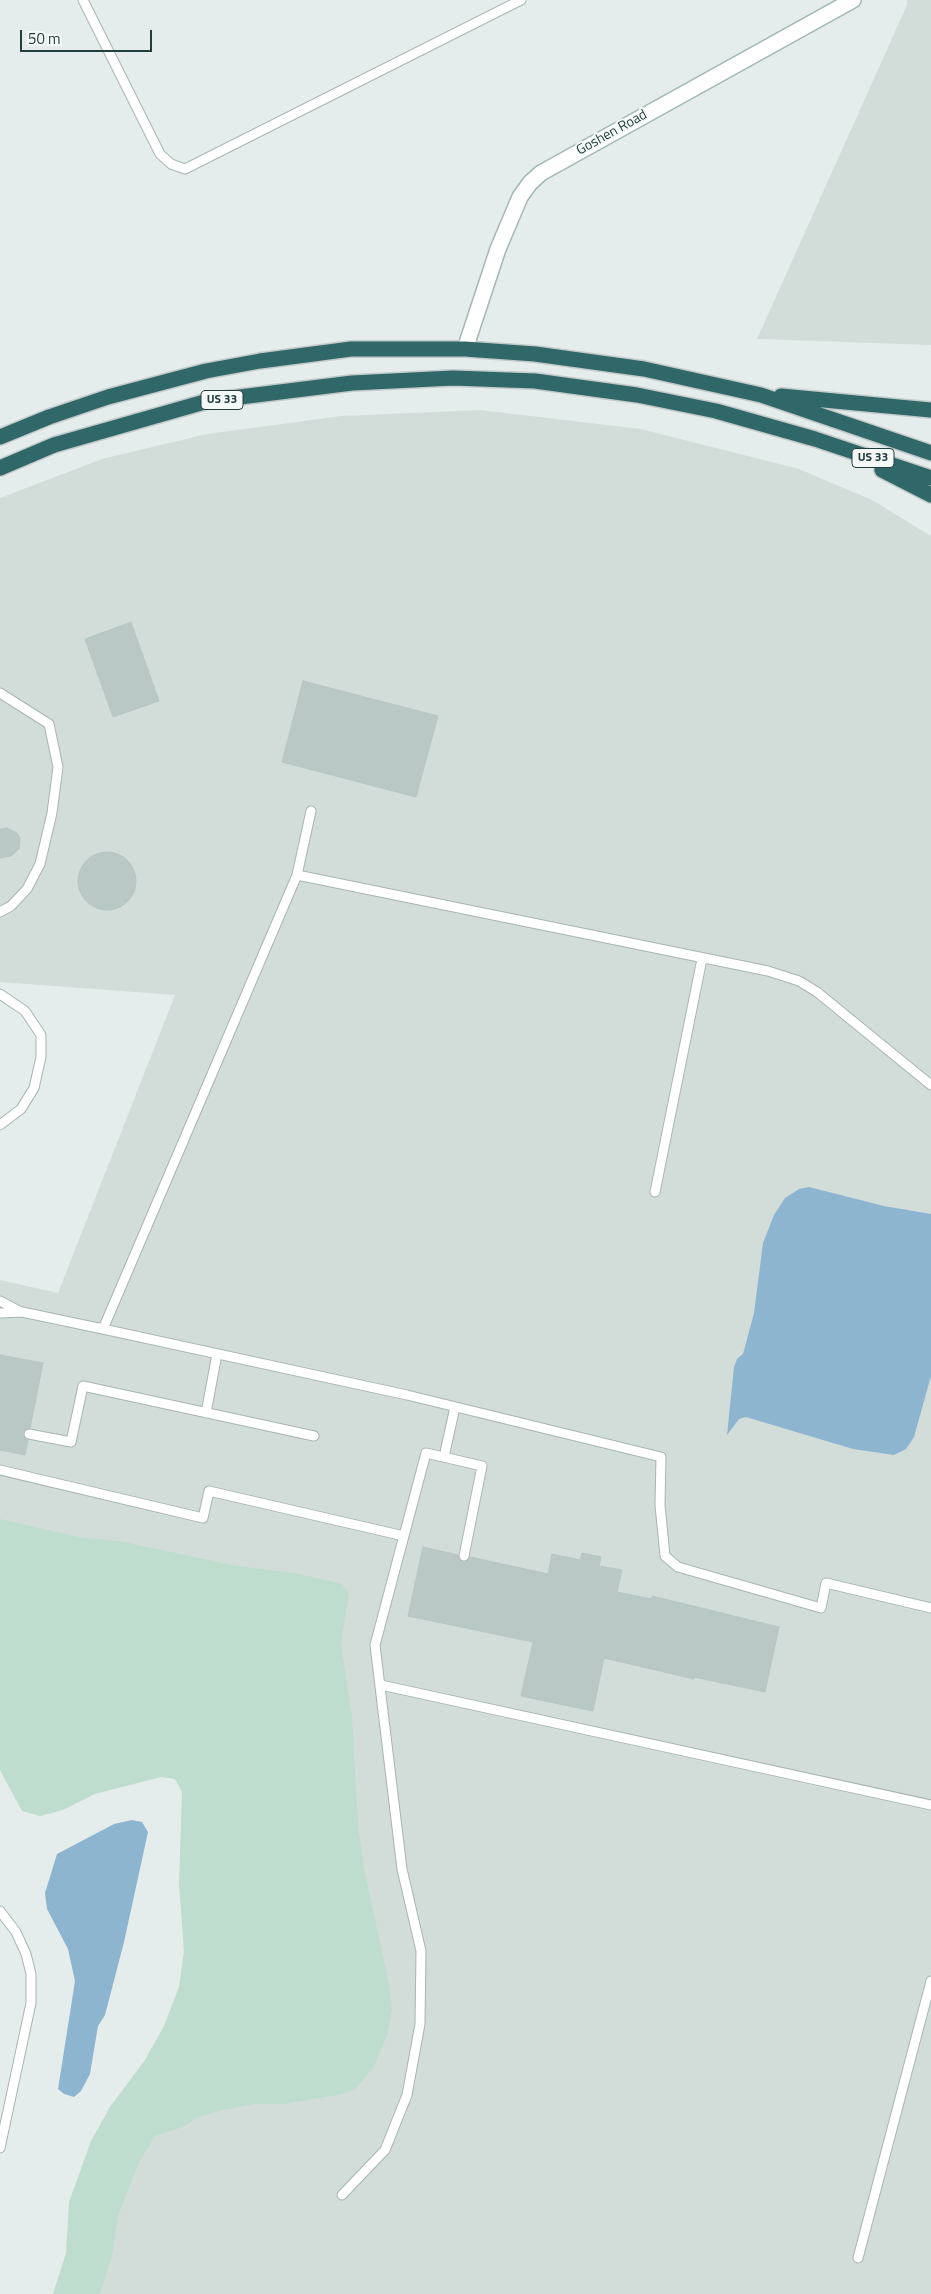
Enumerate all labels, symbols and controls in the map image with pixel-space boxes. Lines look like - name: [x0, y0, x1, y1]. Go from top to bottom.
- scale bar: [22, 20, 155, 52]
- text: 50 m: [28, 27, 61, 50]
- street label: Goshen Road: [574, 107, 650, 159]
- road number: US 33: [201, 390, 243, 410]
- road number: US 33: [852, 448, 894, 468]

